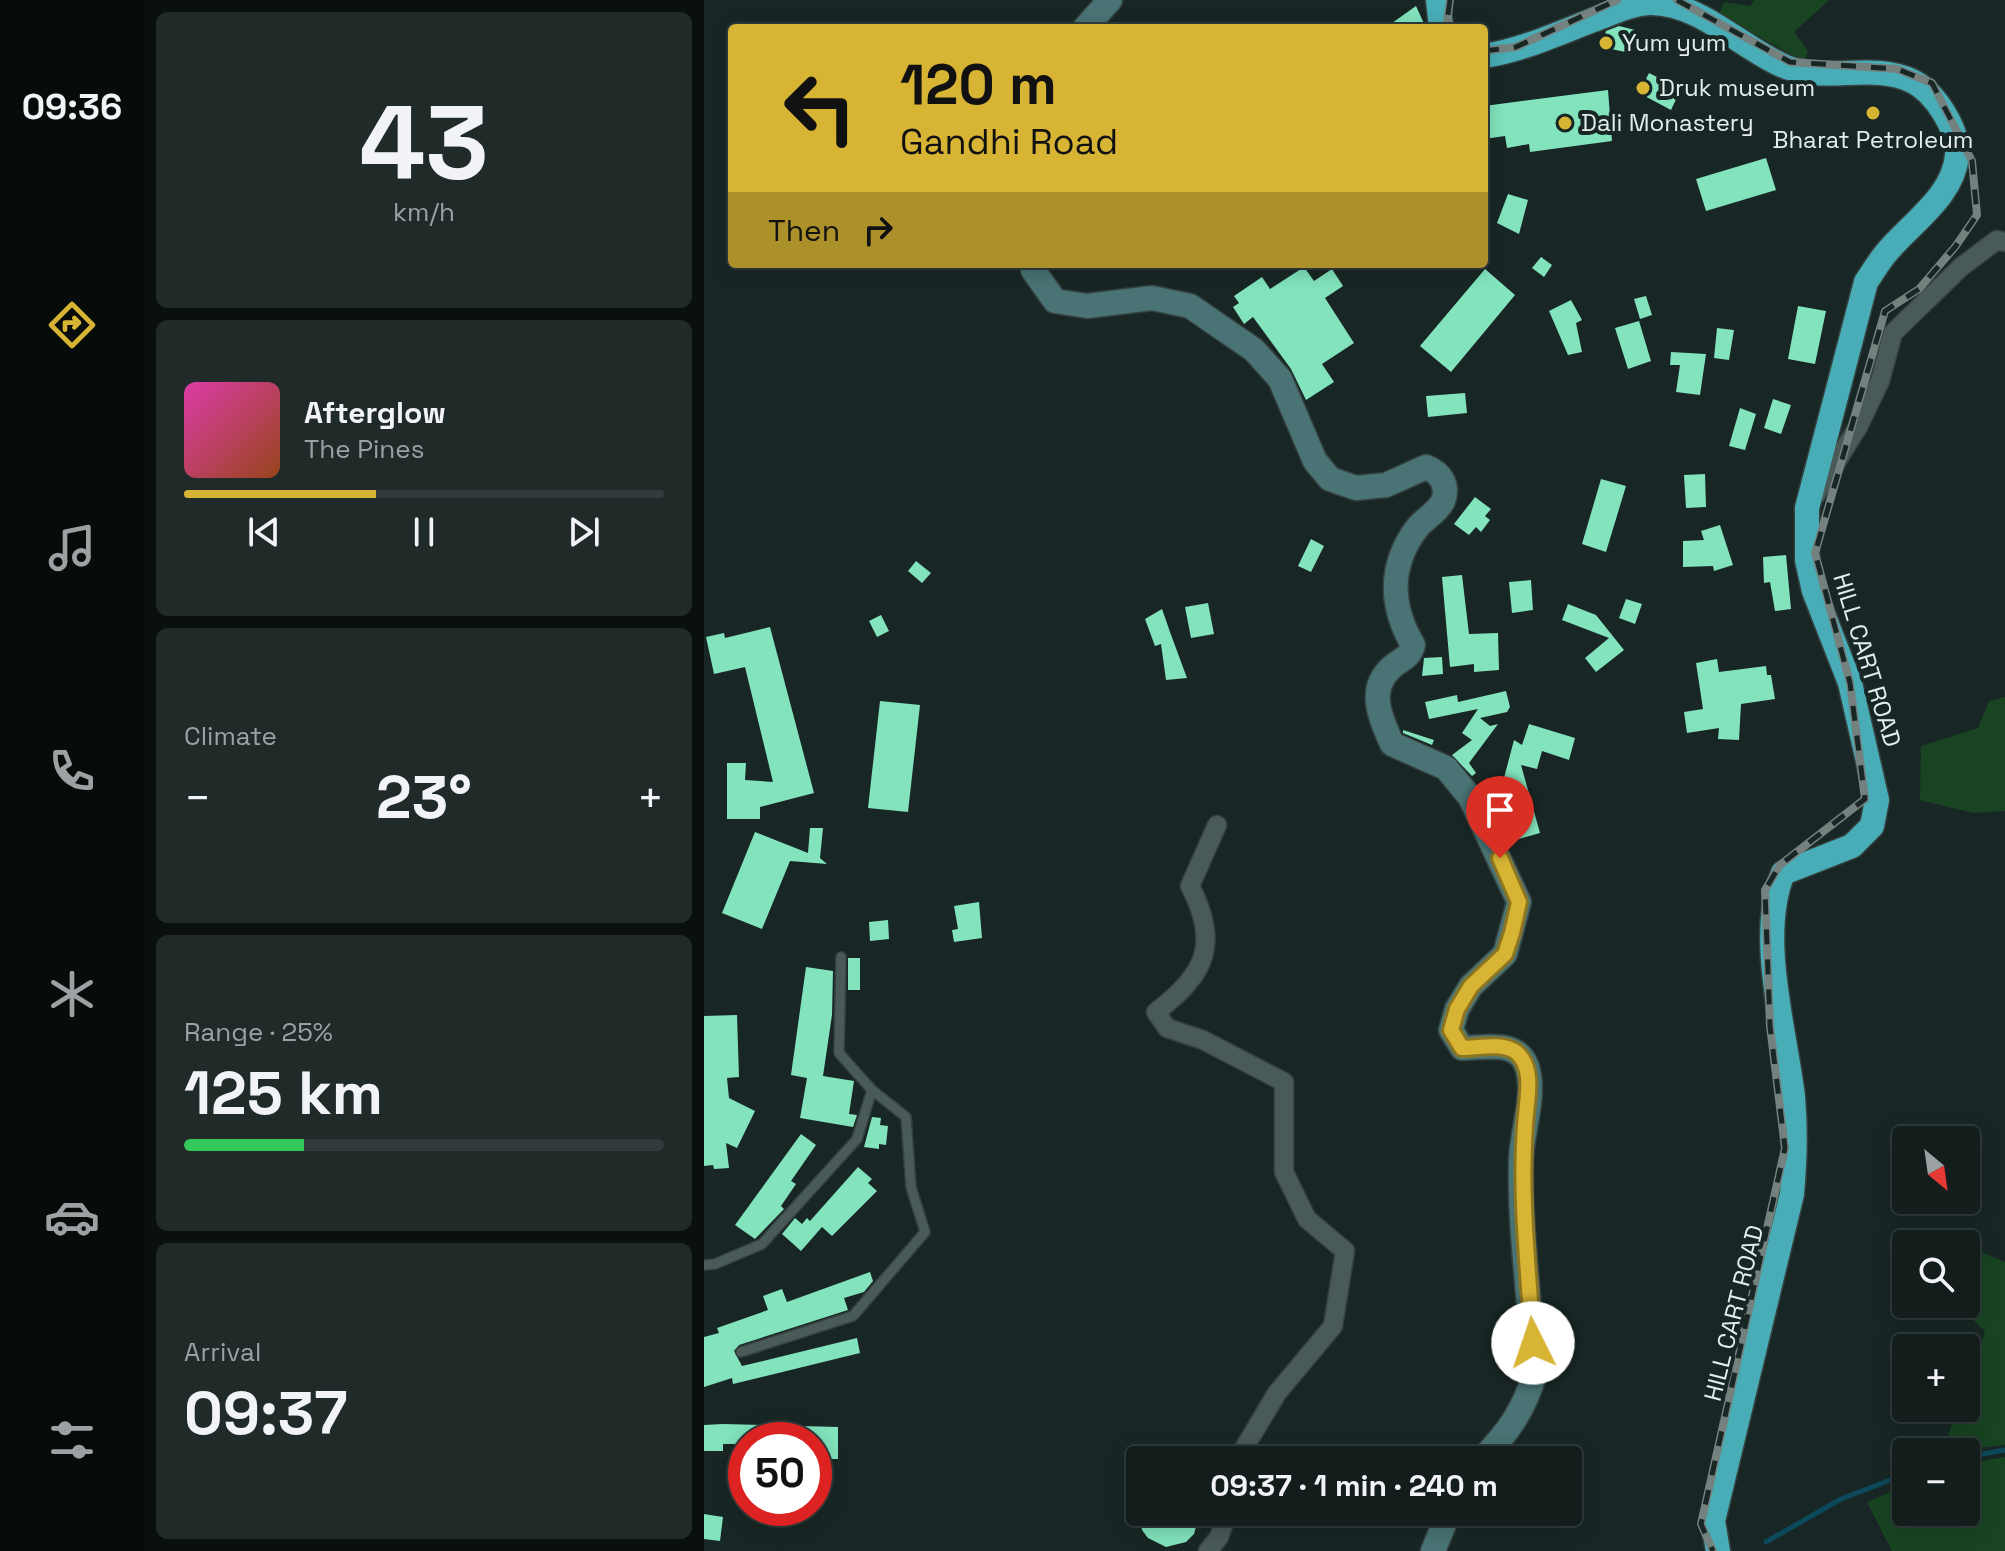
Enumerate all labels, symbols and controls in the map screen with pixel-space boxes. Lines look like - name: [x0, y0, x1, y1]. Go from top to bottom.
- place label: Yum yum: [1622, 27, 1726, 58]
- marker: Yum yum: [1597, 34, 1615, 52]
- text: 120 m: [900, 49, 1057, 120]
- icon: left: [768, 56, 872, 160]
- place label: Druk museum: [1659, 72, 1815, 103]
- text: 43: [359, 77, 489, 209]
- marker: Druk museum: [1634, 79, 1652, 97]
- text: 09:36: [22, 84, 122, 130]
- marker: Bharat Petroleum: [1864, 104, 1882, 122]
- place label: Dali Monastery: [1581, 107, 1754, 138]
- marker: Dali Monastery: [1556, 114, 1574, 132]
- text: Gandhi Road: [900, 119, 1118, 165]
- place label: Bharat Petroleum: [1773, 124, 1973, 155]
- text: km/h: [393, 195, 455, 229]
- icon: right: [856, 208, 900, 252]
- text: Then: [768, 211, 840, 250]
- icon: directions: [44, 297, 100, 353]
- text: Afterglow: [304, 393, 446, 432]
- text: The Pines: [304, 432, 424, 466]
- icon: previous: [242, 510, 286, 554]
- icon: pause: [402, 510, 446, 554]
- icon: next: [562, 510, 606, 554]
- icon: music: [44, 520, 100, 576]
- street label: HILL CART ROAD: [1826, 569, 1909, 751]
- text: Climate: [184, 719, 277, 753]
- icon: phone: [44, 743, 100, 799]
- text: 23°: [376, 759, 472, 836]
- text: −: [184, 770, 211, 826]
- text: +: [637, 770, 664, 826]
- pin: [1466, 776, 1534, 858]
- icon: arrive: [1478, 788, 1522, 832]
- icon: climate: [44, 966, 100, 1022]
- text: Range · 25%: [184, 1015, 333, 1049]
- text: 125 km: [184, 1055, 383, 1132]
- north arrow: [1892, 1126, 1980, 1214]
- map controls: [1892, 1126, 1980, 1526]
- icon: car: [44, 1189, 100, 1245]
- street label: HILL CART ROAD: [1697, 1222, 1770, 1404]
- button: search: [1892, 1230, 1980, 1318]
- position arrow: [1491, 1301, 1575, 1385]
- button: +: [1892, 1334, 1980, 1422]
- text: Arrival: [184, 1335, 261, 1369]
- text: 09:37: [184, 1375, 348, 1452]
- icon: filters: [44, 1412, 100, 1468]
- speed limit sign: 50: [728, 1422, 832, 1526]
- button: −: [1892, 1438, 1980, 1526]
- text: 09:37 · 1 min · 240 m: [1210, 1466, 1498, 1505]

